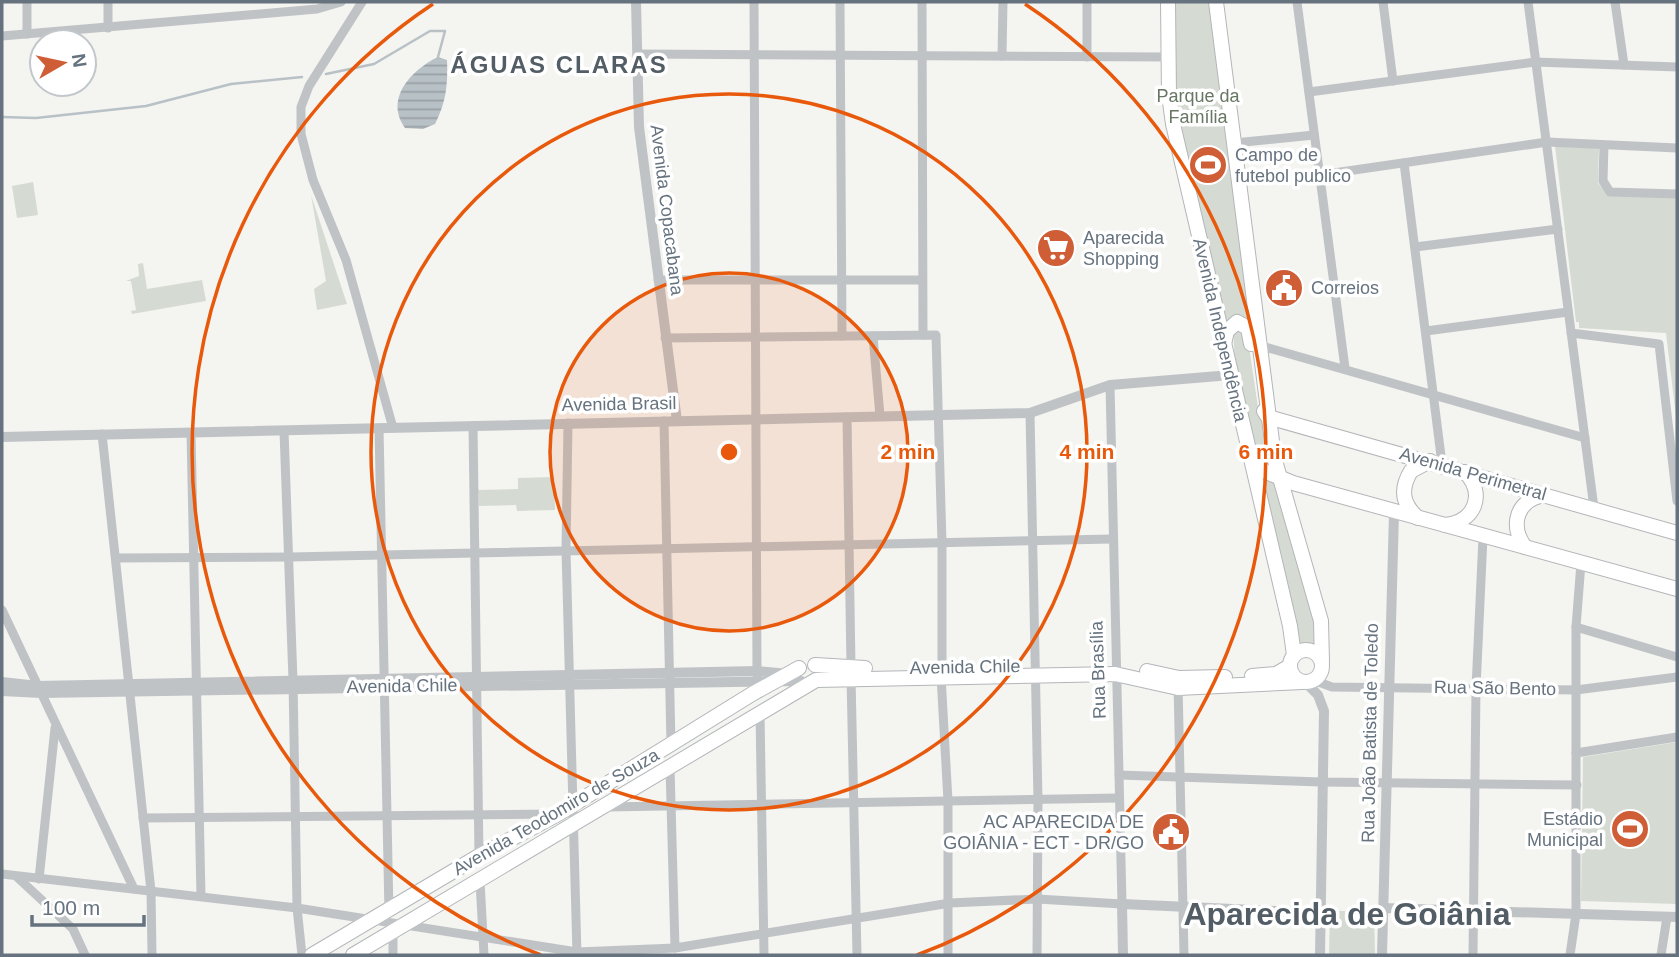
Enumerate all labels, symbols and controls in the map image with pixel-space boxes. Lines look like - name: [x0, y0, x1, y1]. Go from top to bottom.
- north arrow: [28, 28, 98, 98]
- district label: ÁGUAS CLARAS: [450, 51, 668, 78]
- text: N: [68, 52, 91, 69]
- park label: Parque da Família: [1156, 86, 1241, 127]
- street label: Avenida Copacabana: [647, 124, 688, 297]
- sports icon: Campo de futebol publico: [1187, 144, 1229, 186]
- place label: Campo de futebol publico: [1235, 145, 1351, 186]
- supermarket icon: Aparecida Shopping: [1035, 227, 1077, 269]
- place label: Aparecida Shopping: [1083, 228, 1165, 269]
- street label: Avenida Independência: [1189, 236, 1251, 425]
- public building icon: Correios: [1263, 267, 1305, 309]
- place label: Correios: [1311, 278, 1379, 298]
- street label: Avenida Brasil: [561, 393, 677, 415]
- centre of rings: [717, 440, 741, 464]
- text: 2 min: [881, 440, 935, 463]
- text: 4 min: [1060, 440, 1114, 463]
- text: 6 min: [1239, 440, 1293, 463]
- street label: Avenida Perimetral: [1397, 443, 1549, 505]
- street label: Rua Brasília: [1086, 620, 1110, 719]
- street label: Rua João Batista de Toledo: [1358, 623, 1382, 843]
- street label: Avenida Chile: [909, 656, 1021, 678]
- street label: Avenida Chile: [346, 675, 458, 697]
- street label: Rua São Bento: [1434, 677, 1556, 699]
- street label: Avenida Teodomiro de Souza: [449, 744, 663, 879]
- sports icon: Estádio Municipal: [1609, 808, 1651, 850]
- place label: Estádio Municipal: [1527, 809, 1603, 850]
- public building icon: AC APARECIDA DE GOIÂNIA - ECT - DR/GO: [1150, 811, 1192, 853]
- place label: AC APARECIDA DE GOIÂNIA - ECT - DR/GO: [943, 812, 1144, 853]
- scale bar: [32, 884, 144, 928]
- text: 100 m: [42, 896, 100, 919]
- district label: Aparecida de Goiânia: [1183, 896, 1511, 932]

